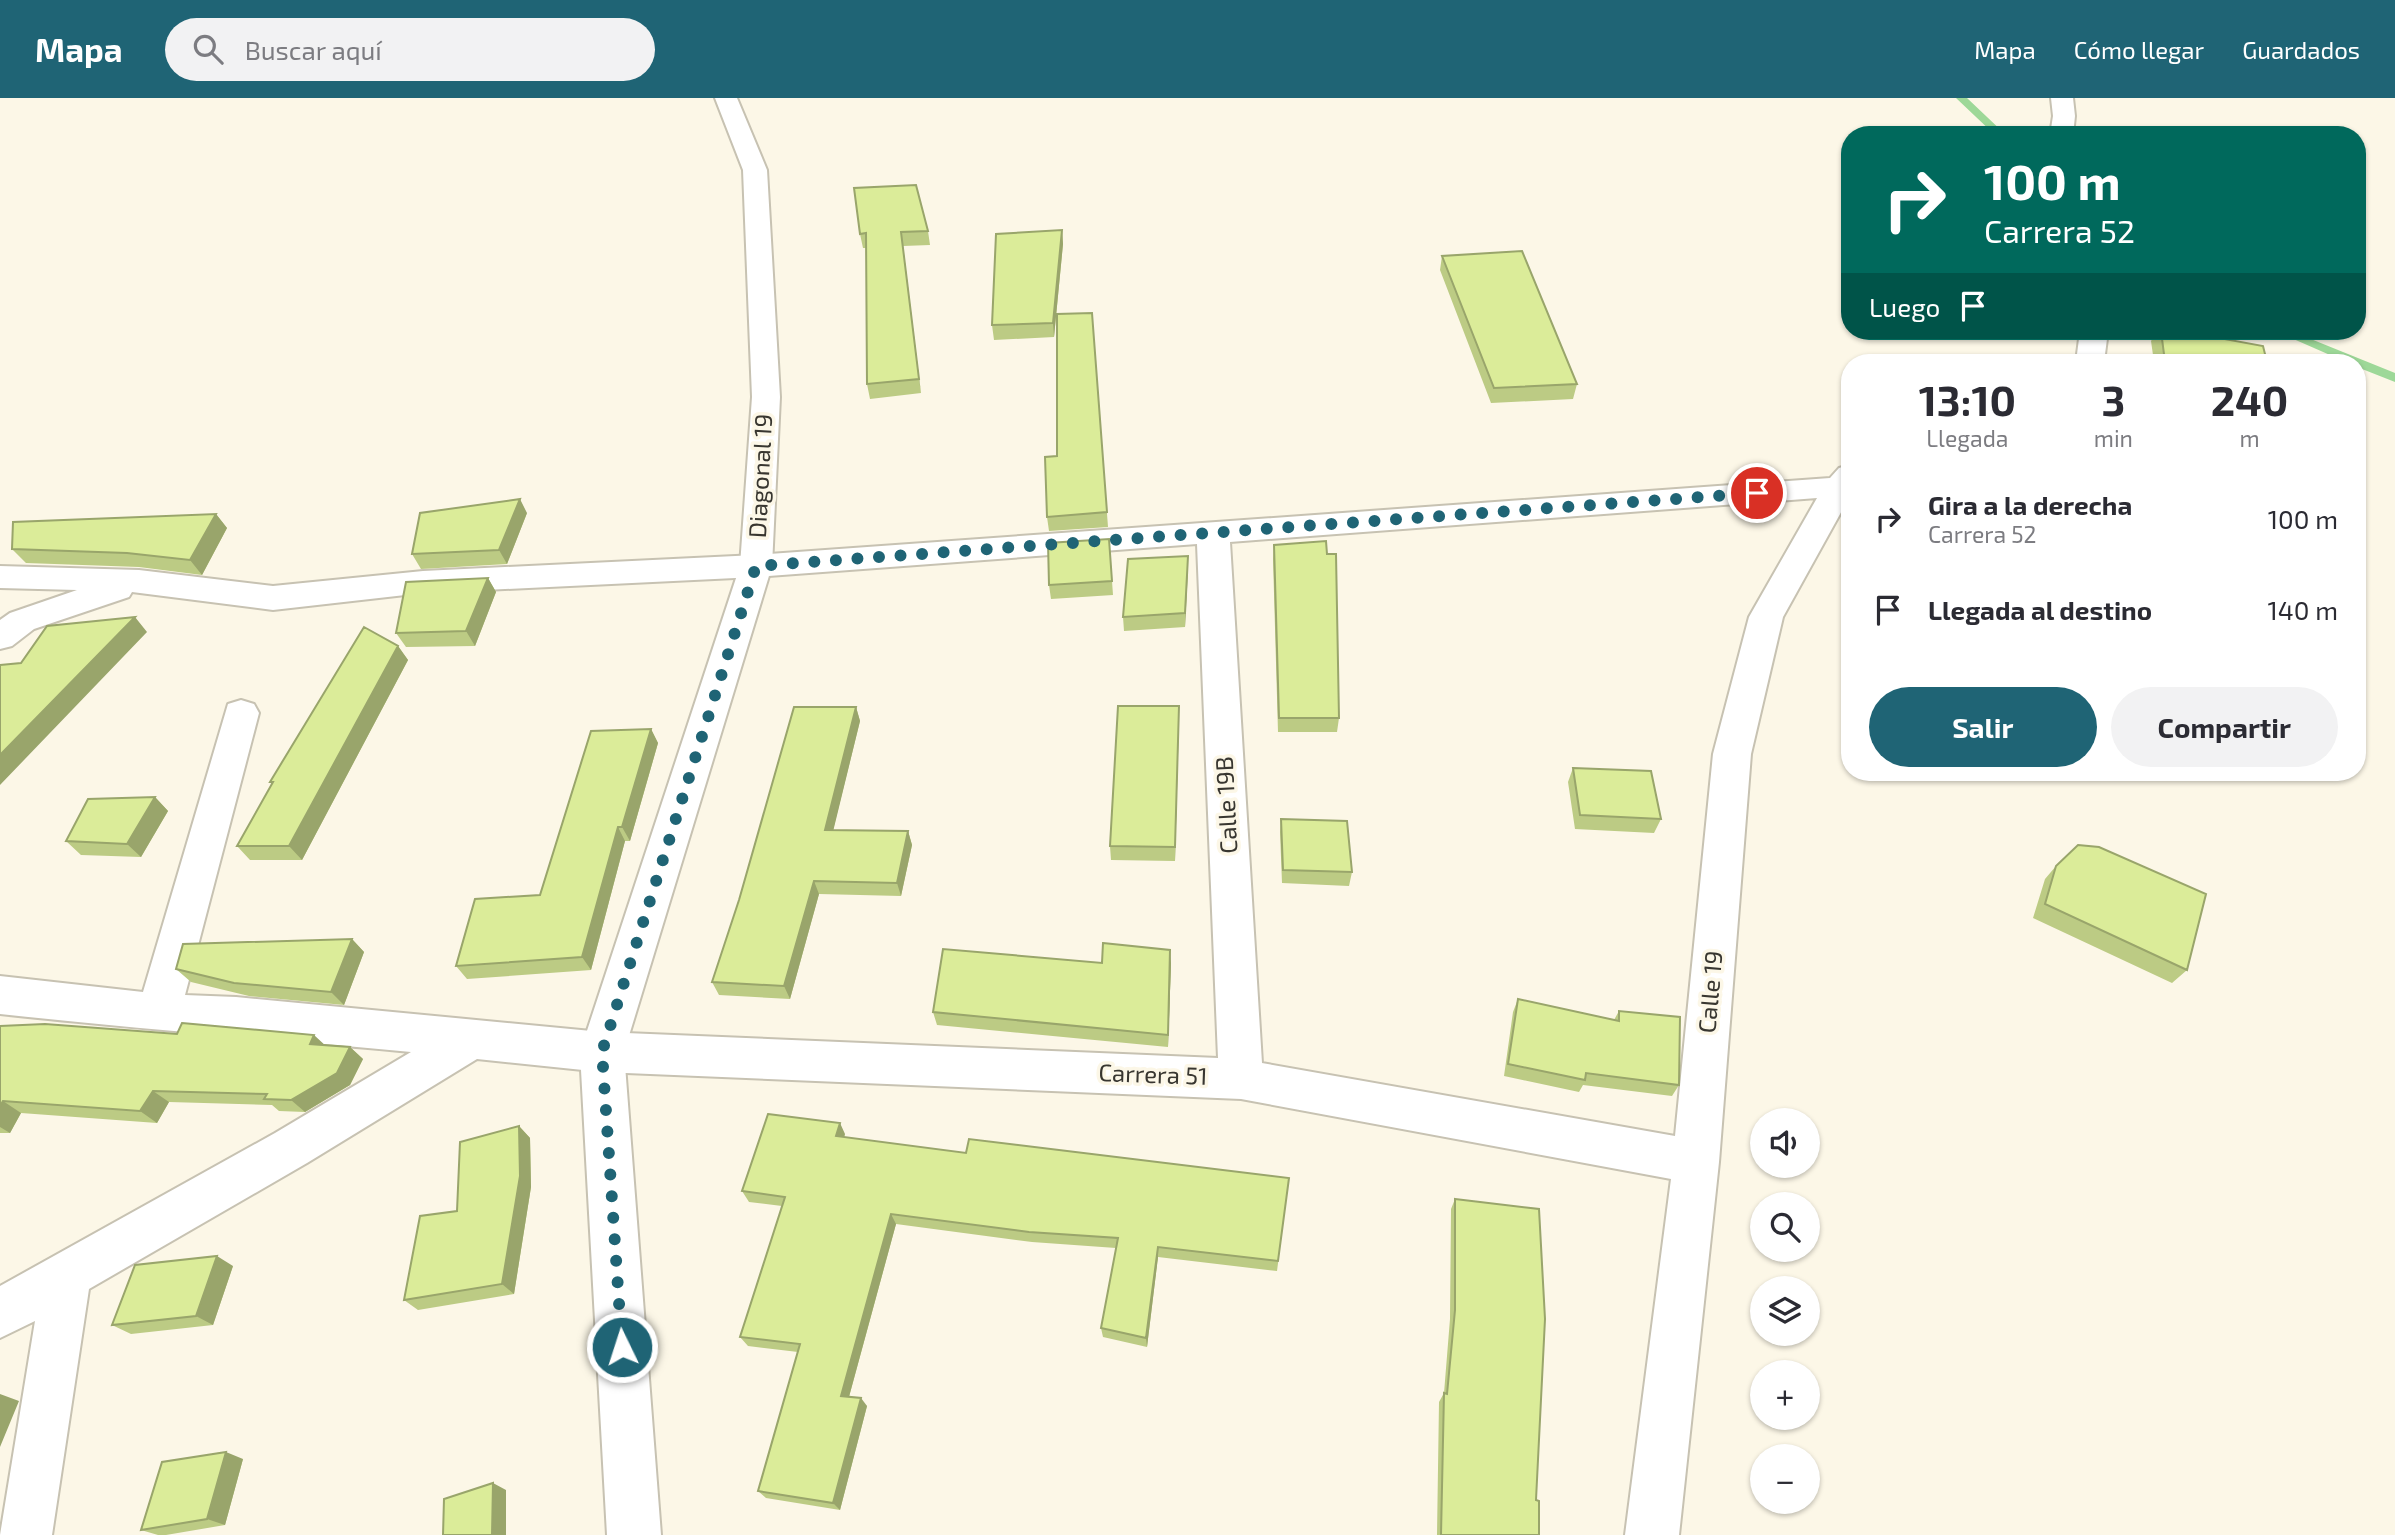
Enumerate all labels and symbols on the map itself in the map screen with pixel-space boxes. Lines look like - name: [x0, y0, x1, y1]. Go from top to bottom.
- street label: Diagonal 19: [742, 413, 777, 539]
- pin: [1727, 463, 1787, 523]
- street label: Calle 19B: [1208, 756, 1243, 855]
- street label: Calle 19: [1691, 949, 1728, 1034]
- street label: Carrera 51: [1098, 1057, 1208, 1090]
- position arrow: [585, 1310, 659, 1384]

